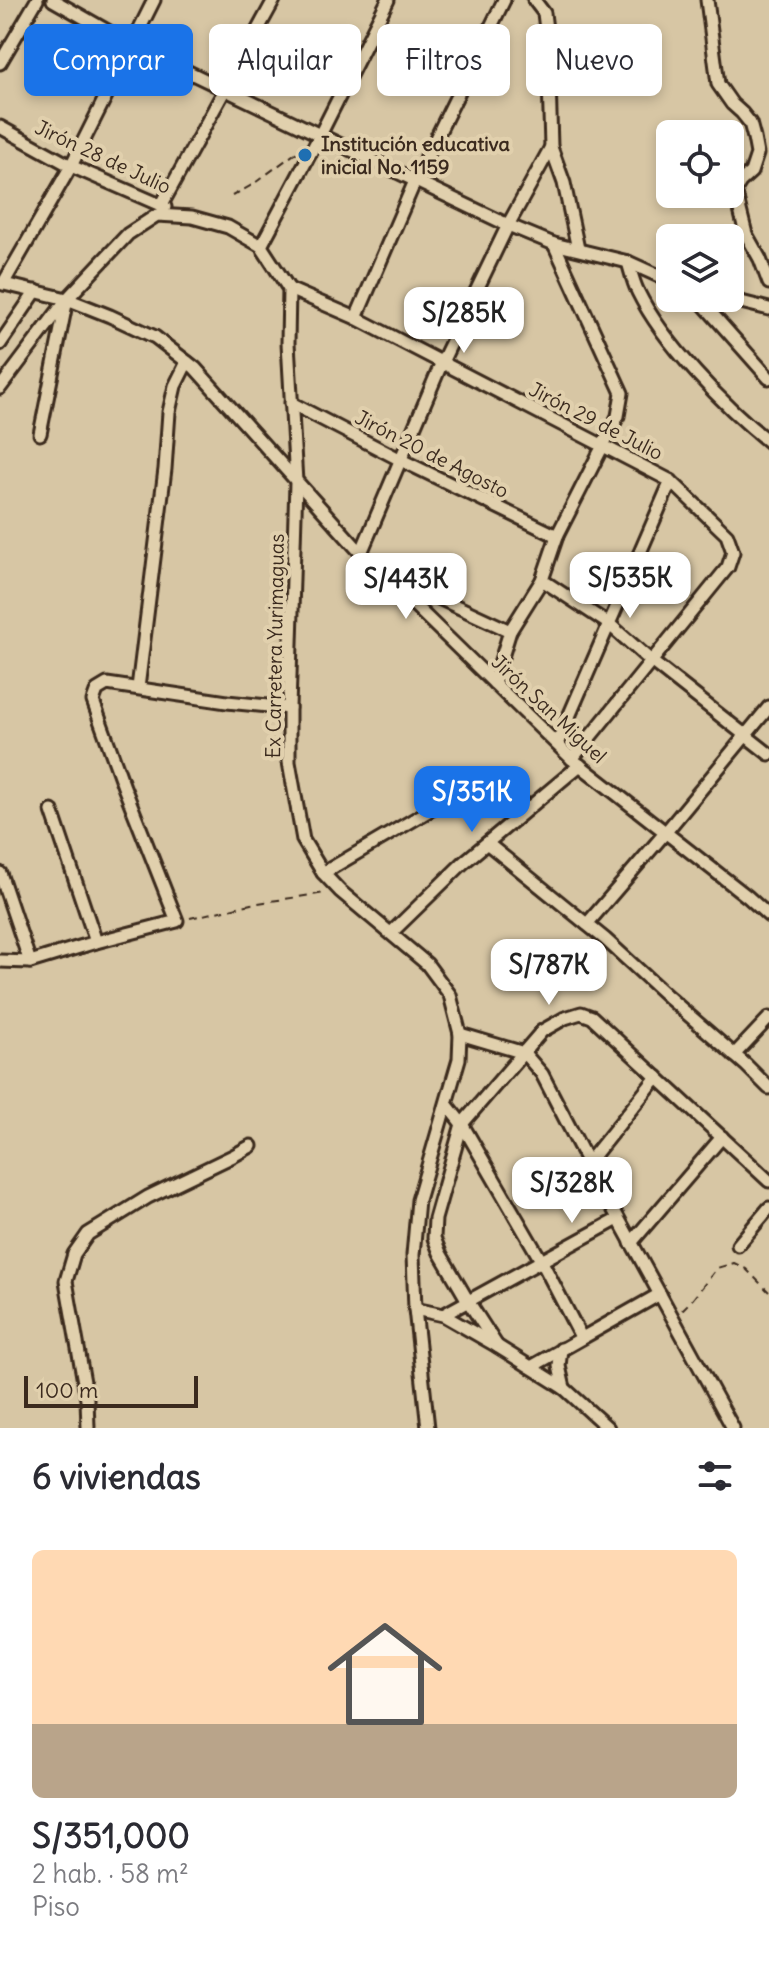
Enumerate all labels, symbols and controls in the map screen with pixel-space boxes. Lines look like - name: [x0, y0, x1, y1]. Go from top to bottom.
- chip: Comprar: [24, 24, 193, 96]
- chip: Alquilar: [209, 24, 361, 96]
- chip: Filtros: [377, 24, 510, 96]
- chip: Nuevo: [526, 24, 662, 96]
- street label: Jirón 28 de Julio: [31, 114, 175, 199]
- map controls: [656, 120, 744, 312]
- button: locate: [656, 120, 744, 208]
- place label: Institución educativa inicial No. 1159: [321, 131, 510, 179]
- marker: Institución educativa inicial No. 1159: [296, 146, 314, 164]
- button: layers: [656, 224, 744, 312]
- pin: S/285K: [399, 287, 529, 355]
- text: S/285K: [422, 296, 506, 329]
- street label: Jirón 29 de Julio: [525, 376, 667, 465]
- street label: Jirón 20 de Agosto: [351, 404, 513, 503]
- street label: Ex Carretera Yurimaguas: [260, 533, 289, 759]
- pin: S/535K: [565, 552, 695, 620]
- pin: S/443K: [341, 553, 471, 621]
- text: S/535K: [588, 561, 672, 594]
- text: S/443K: [364, 562, 448, 595]
- street label: Jirón San Miguel: [487, 649, 612, 768]
- pin: S/351K: [407, 766, 537, 834]
- text: S/351K: [432, 775, 512, 808]
- pin: S/787K: [484, 939, 614, 1007]
- text: S/787K: [509, 948, 589, 981]
- pin: S/328K: [507, 1157, 637, 1225]
- text: S/328K: [530, 1166, 614, 1199]
- scale bar: [24, 1372, 198, 1408]
- text: 100 m: [36, 1376, 98, 1404]
- icon: filters: [693, 1454, 737, 1498]
- text: 6 viviendas: [32, 1455, 201, 1498]
- icon: home: [313, 1602, 457, 1746]
- text: S/351,000: [32, 1814, 190, 1857]
- text: 2 hab. · 58 m²: [32, 1857, 189, 1890]
- text: Piso: [32, 1890, 80, 1923]

